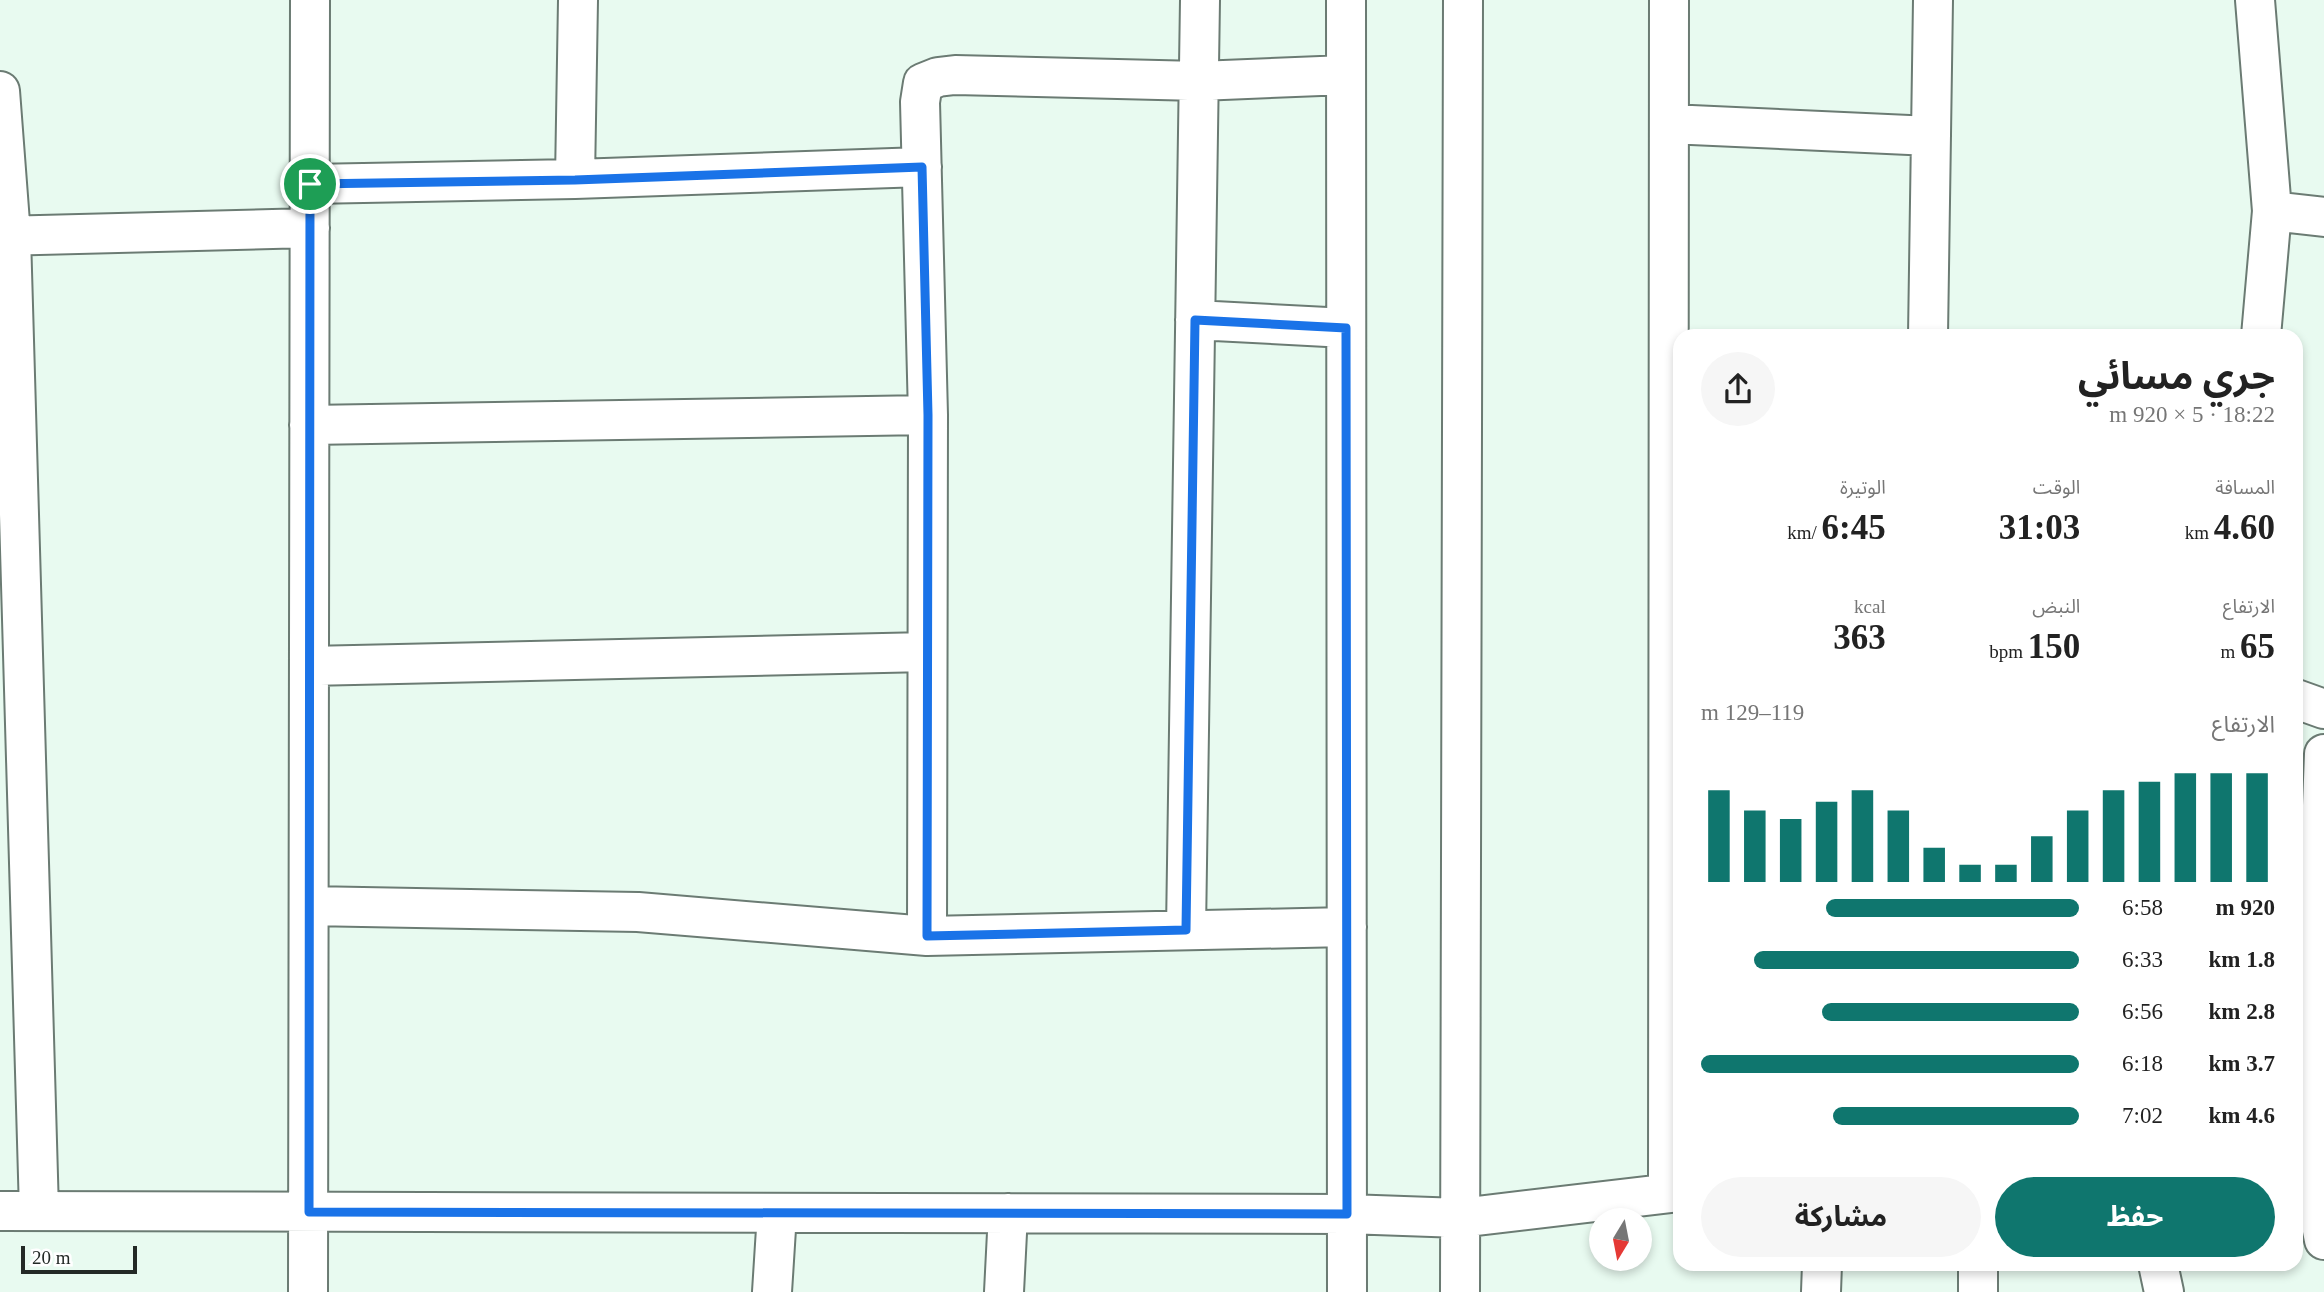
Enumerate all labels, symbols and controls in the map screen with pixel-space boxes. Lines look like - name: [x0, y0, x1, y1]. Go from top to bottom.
- pin: [280, 154, 340, 214]
- icon: arrive: [291, 165, 329, 203]
- button: share: [1701, 352, 1775, 426]
- text: جري مسائي: [2078, 355, 2275, 397]
- text: 18:22 · 5 × 920 m: [2109, 402, 2275, 427]
- text: الوتيرة: [1840, 477, 1886, 498]
- text: الوقت: [2033, 477, 2080, 498]
- text: المسافة: [2215, 477, 2275, 498]
- text: 6:45: [1822, 508, 1886, 547]
- text: 31:03: [1999, 508, 2080, 547]
- text: 4.60: [2214, 508, 2275, 547]
- text: /km: [1787, 522, 1822, 543]
- text: km: [2185, 522, 2214, 543]
- text: kcal: [1854, 596, 1886, 617]
- text: النبض: [2032, 596, 2080, 617]
- text: الارتفاع: [2223, 596, 2275, 617]
- text: 363: [1833, 618, 1886, 657]
- text: 150: [2028, 627, 2080, 666]
- text: 65: [2240, 627, 2275, 666]
- text: bpm: [1989, 641, 2028, 662]
- text: m: [2220, 641, 2240, 662]
- text: 119–129 m: [1701, 700, 1804, 725]
- text: الارتفاع: [2212, 712, 2275, 737]
- text: 6:58: [2122, 895, 2163, 920]
- text: 920 m: [2216, 895, 2275, 920]
- text: 6:33: [2122, 947, 2163, 972]
- text: 1.8 km: [2209, 947, 2275, 972]
- text: 6:56: [2122, 999, 2163, 1024]
- text: 2.8 km: [2209, 999, 2275, 1024]
- text: 6:18: [2122, 1051, 2163, 1076]
- text: 3.7 km: [2209, 1051, 2275, 1076]
- text: 7:02: [2122, 1103, 2163, 1128]
- text: 4.6 km: [2209, 1103, 2275, 1128]
- button: مشاركة: [1701, 1177, 1981, 1257]
- button: حفظ: [1995, 1177, 2275, 1257]
- north arrow: [1589, 1208, 1652, 1270]
- map controls: [1589, 1208, 1652, 1271]
- scale bar: [21, 1243, 136, 1275]
- text: 20 m: [32, 1247, 71, 1268]

